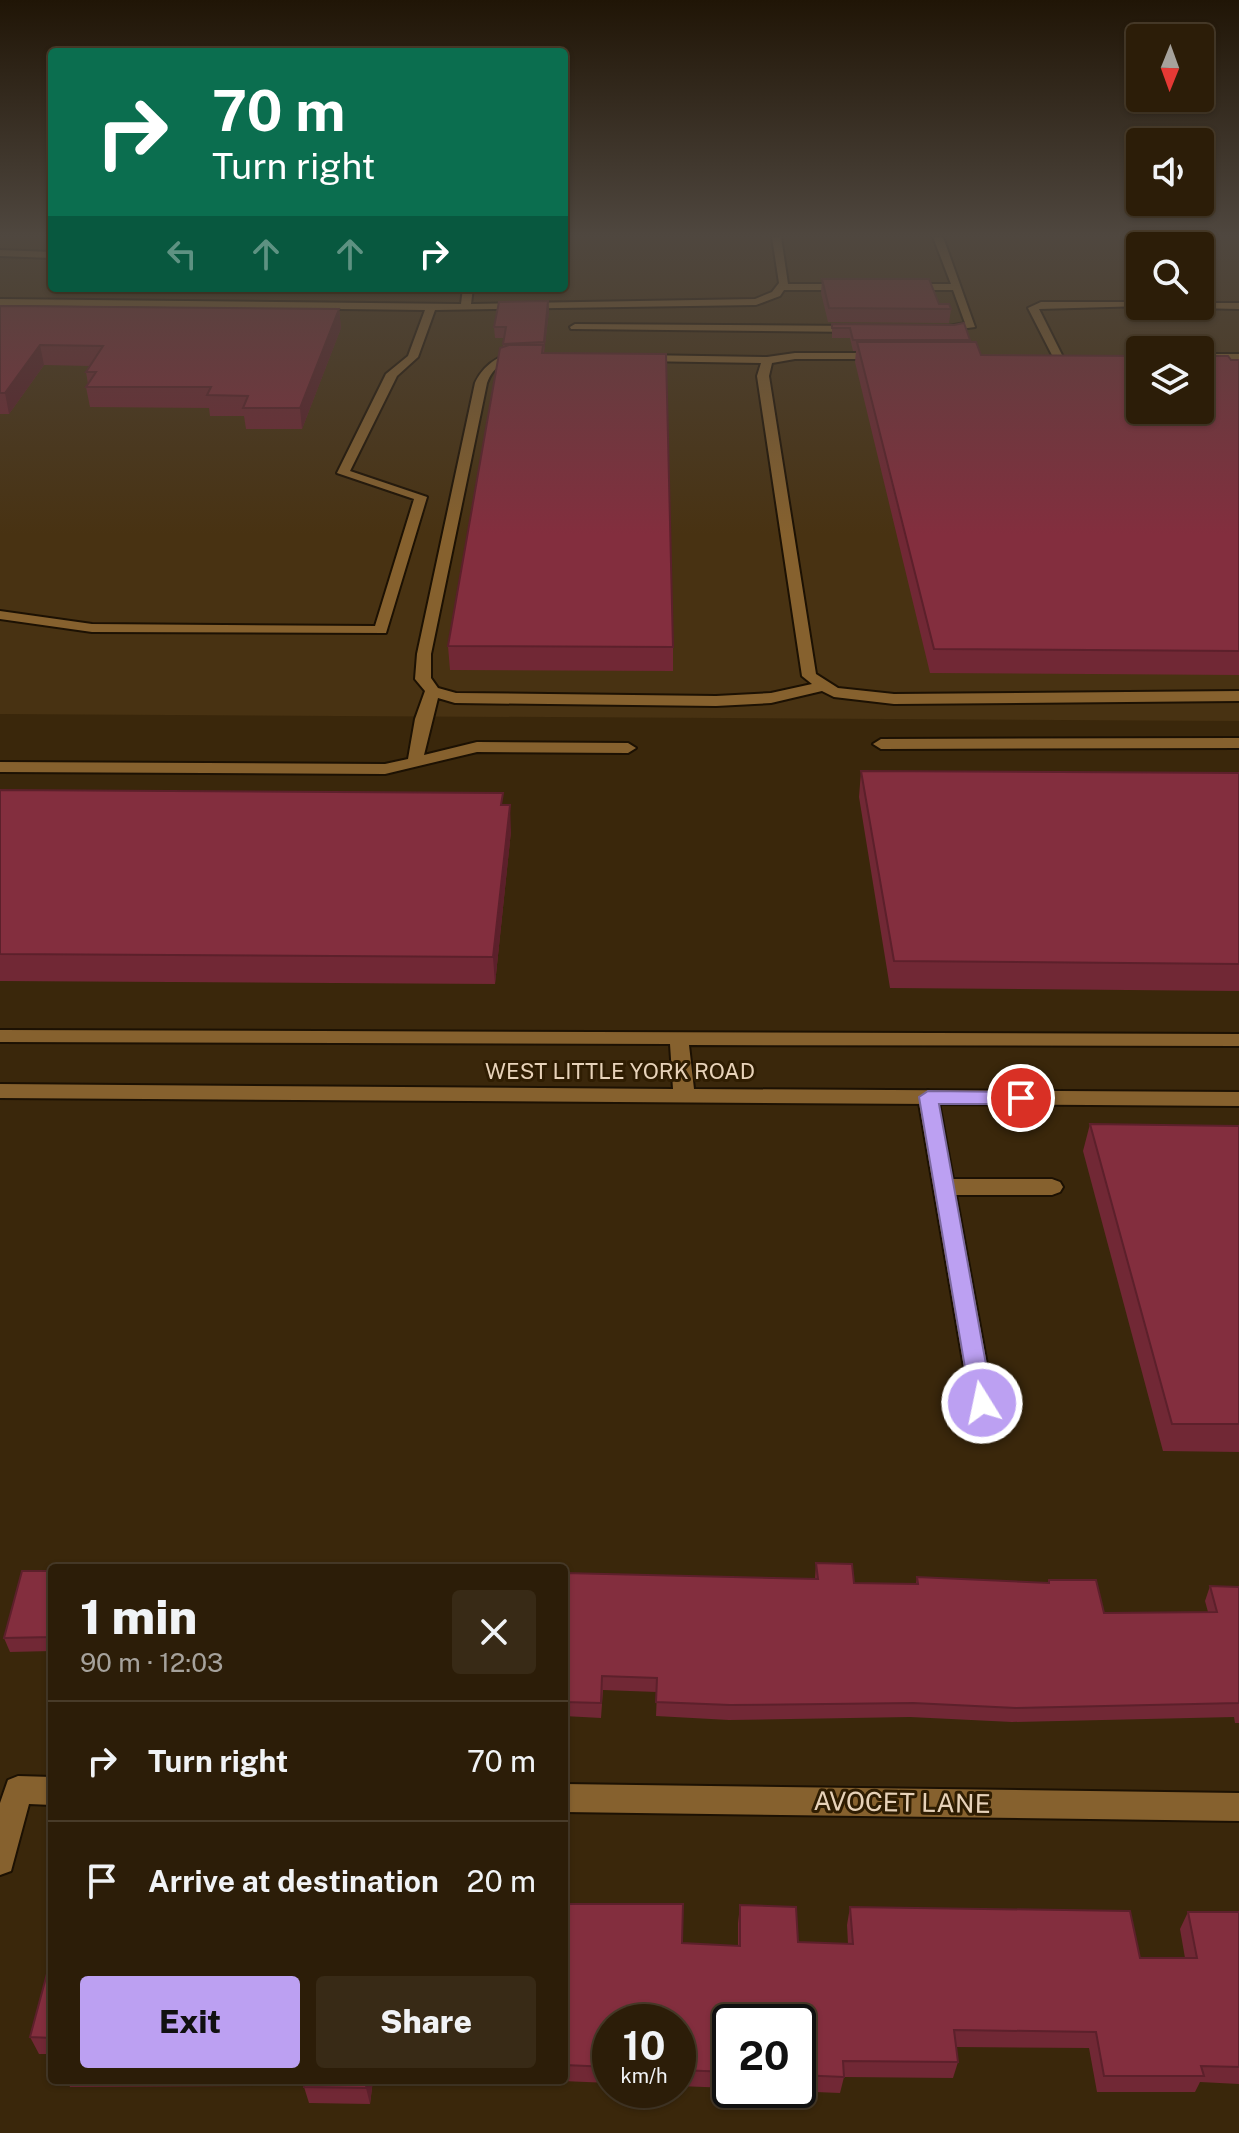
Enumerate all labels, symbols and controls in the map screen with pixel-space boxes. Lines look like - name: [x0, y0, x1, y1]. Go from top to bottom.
- north arrow: [1126, 24, 1214, 112]
- map controls: [1126, 24, 1214, 424]
- text: 70 m: [212, 78, 345, 144]
- icon: right: [80, 80, 184, 184]
- button: sound: [1126, 128, 1214, 216]
- text: Turn right: [212, 145, 375, 187]
- icon: left: [160, 232, 204, 276]
- icon: ahead: [244, 232, 288, 276]
- icon: ahead: [328, 232, 372, 276]
- icon: right: [412, 232, 456, 276]
- button: search: [1126, 232, 1214, 320]
- button: layers: [1126, 336, 1214, 424]
- street label: WEST LITTLE YORK ROAD: [485, 1058, 755, 1084]
- pin: [987, 1064, 1055, 1132]
- icon: arrive: [999, 1076, 1043, 1120]
- position arrow: [940, 1361, 1024, 1445]
- text: 1 min: [80, 1588, 197, 1645]
- button: close: [452, 1590, 536, 1674]
- text: 90 m · 12:03: [80, 1647, 223, 1678]
- icon: right: [80, 1739, 124, 1783]
- text: Turn right: [148, 1743, 288, 1779]
- text: 70 m: [467, 1743, 536, 1779]
- street label: AVOCET LANE: [813, 1785, 991, 1819]
- icon: arrive: [80, 1859, 124, 1903]
- text: Arrive at destination: [148, 1863, 439, 1899]
- text: 20 m: [467, 1863, 536, 1899]
- button: Exit: [80, 1976, 300, 2068]
- button: Share: [316, 1976, 536, 2068]
- speed limit sign: 20: [712, 2004, 816, 2108]
- text: 10: [623, 2022, 665, 2069]
- text: km/h: [620, 2064, 668, 2088]

